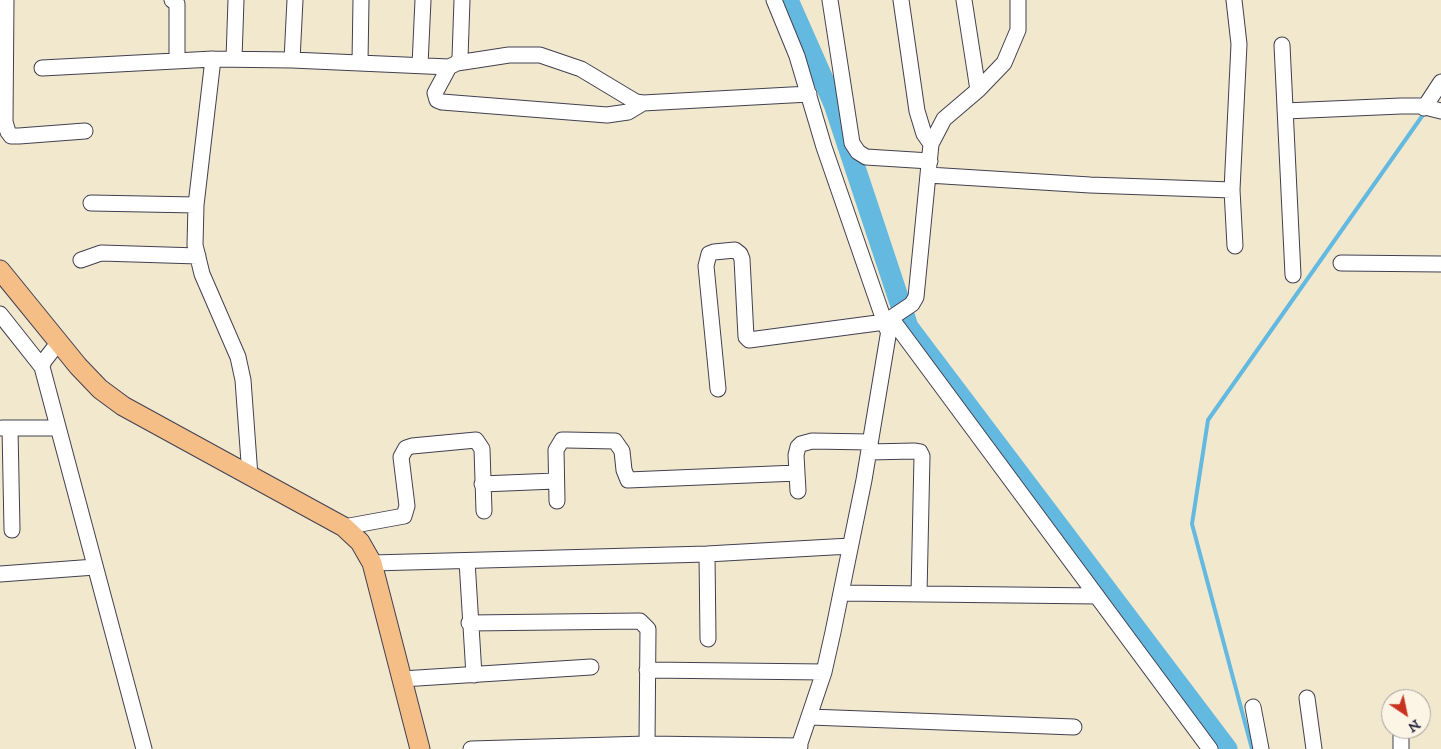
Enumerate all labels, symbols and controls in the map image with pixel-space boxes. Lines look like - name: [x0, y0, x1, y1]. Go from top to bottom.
- north arrow: [1381, 689, 1431, 739]
- text: N: [1404, 715, 1424, 736]

